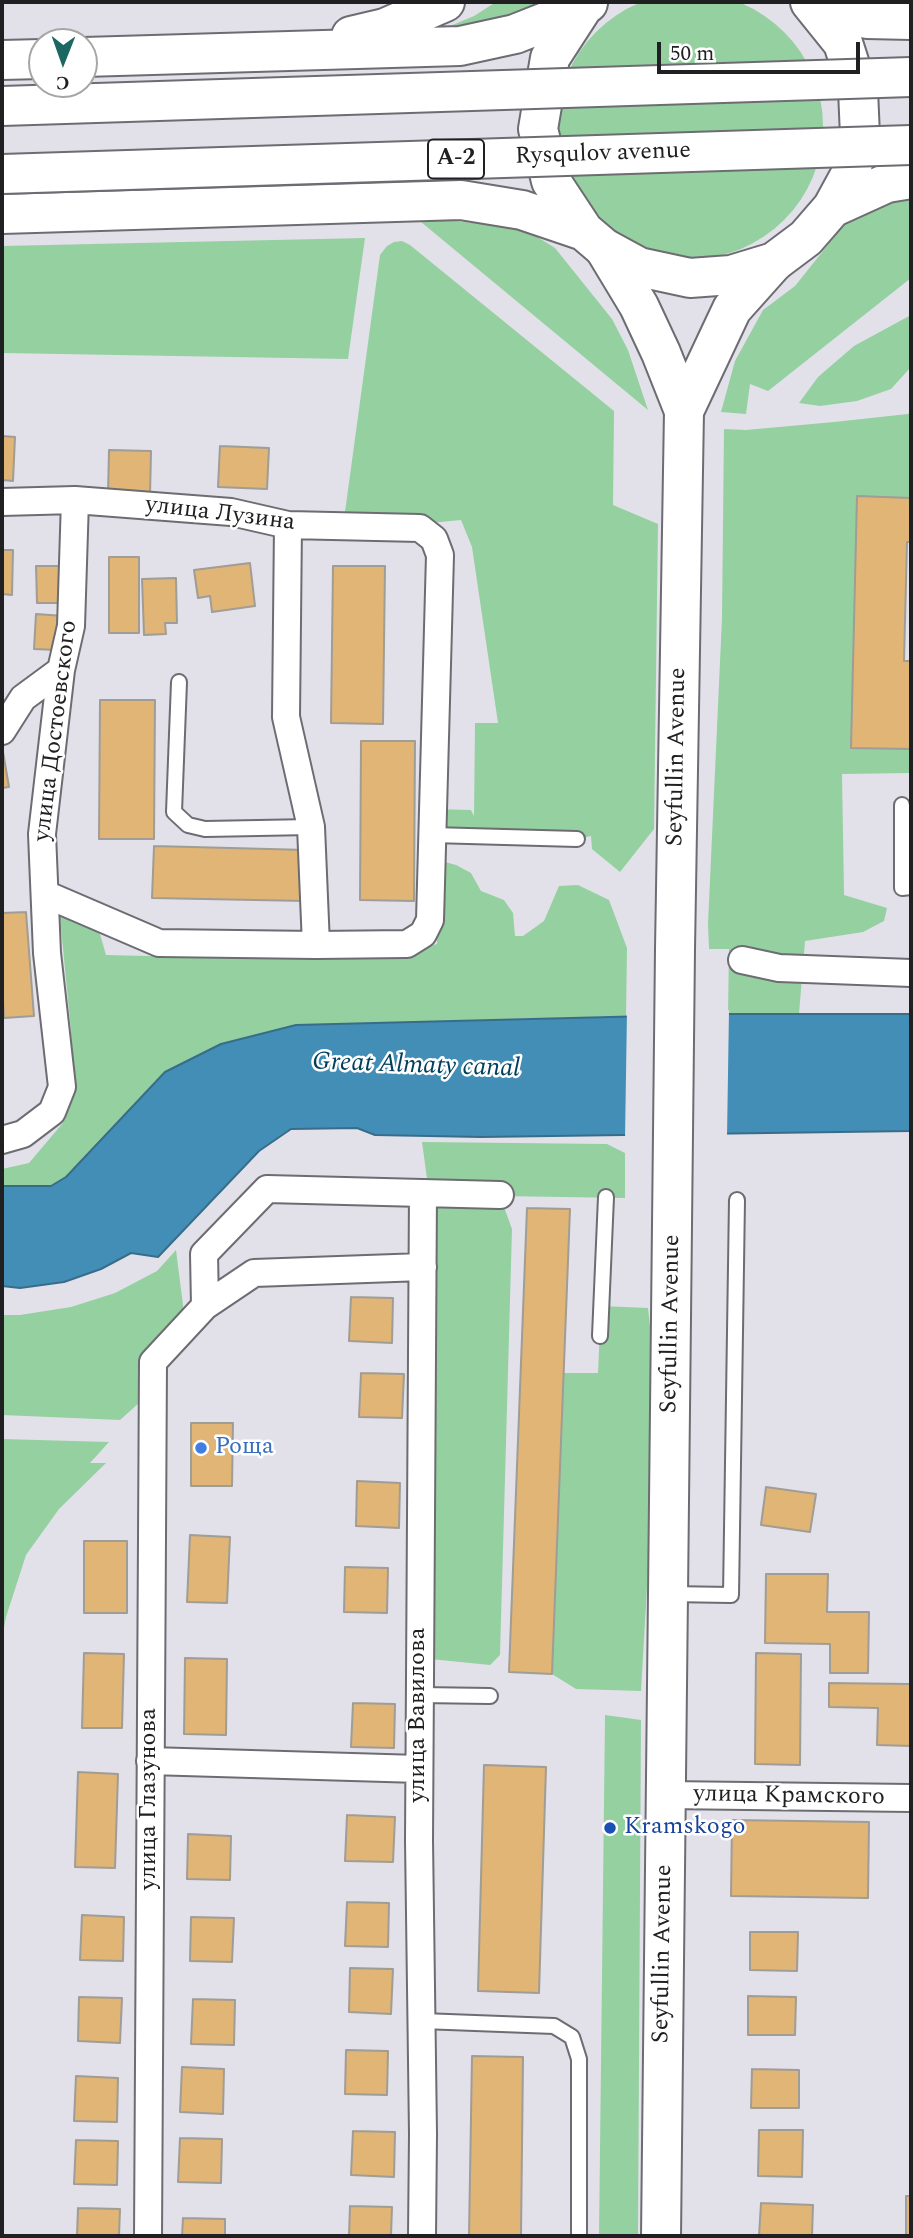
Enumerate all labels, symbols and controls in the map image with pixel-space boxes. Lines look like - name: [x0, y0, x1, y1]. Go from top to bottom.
- north arrow: [28, 28, 98, 98]
- scale bar: [661, 28, 864, 72]
- text: 50 m: [670, 38, 714, 70]
- text: С: [56, 68, 70, 97]
- street label: Rysqulov avenue: [515, 138, 691, 172]
- road number: A-2: [428, 140, 484, 178]
- street label: улица Лузина: [144, 492, 296, 538]
- street label: улица Достоевского: [29, 619, 85, 843]
- street label: Seyfullin Avenue: [662, 667, 694, 847]
- water label: Great Almaty canal: [312, 1048, 520, 1086]
- street label: Seyfullin Avenue: [656, 1234, 688, 1414]
- place label: Роща: [215, 1434, 274, 1462]
- marker: Роща: [193, 1440, 209, 1456]
- street label: улица Вавилова: [405, 1628, 433, 1802]
- street label: улица Глазунова: [136, 1708, 164, 1890]
- street label: улица Крамского: [693, 1781, 885, 1813]
- place label: Kramskogo: [624, 1814, 745, 1842]
- marker: Kramskogo: [602, 1820, 618, 1836]
- street label: Seyfullin Avenue: [648, 1864, 680, 2044]

